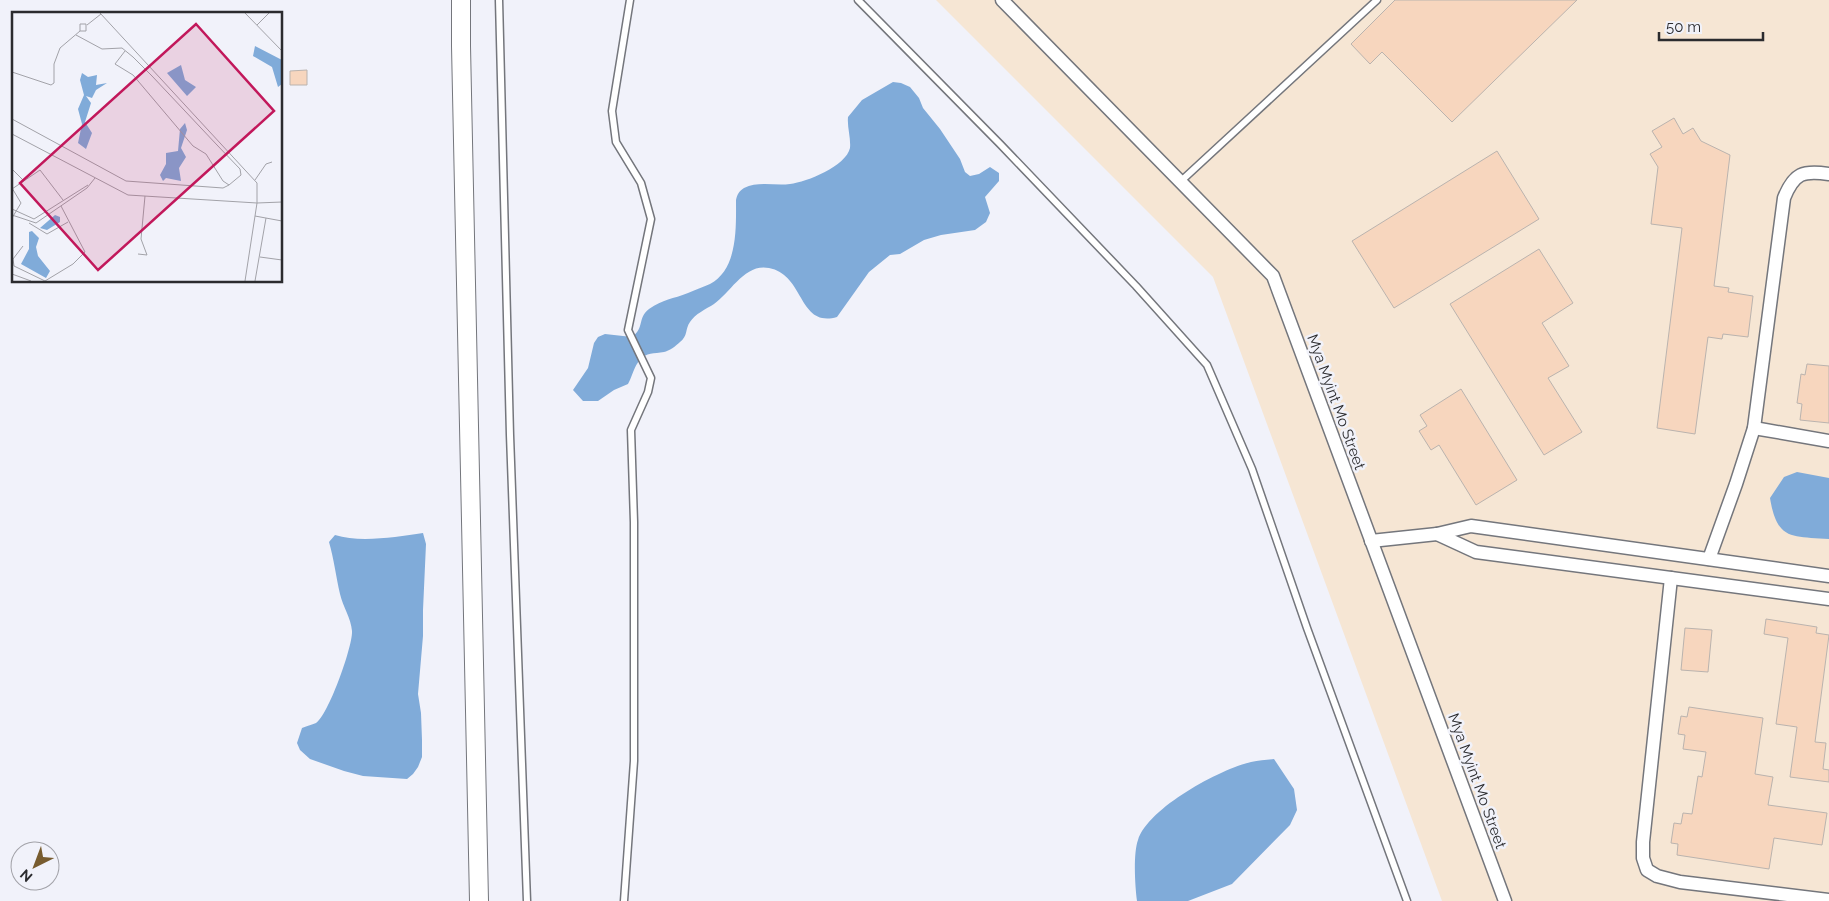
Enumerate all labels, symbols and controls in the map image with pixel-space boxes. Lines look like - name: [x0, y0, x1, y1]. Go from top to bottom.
- scale bar: [1659, 10, 1763, 42]
- inset map: [12, 12, 282, 282]
- text: 50 m: [1666, 18, 1701, 36]
- street label: Mya Myint Mo Street: [1303, 332, 1369, 472]
- street label: Mya Myint Mo Street: [1444, 711, 1510, 851]
- north arrow: [10, 841, 60, 891]
- text: N: [17, 866, 36, 885]

